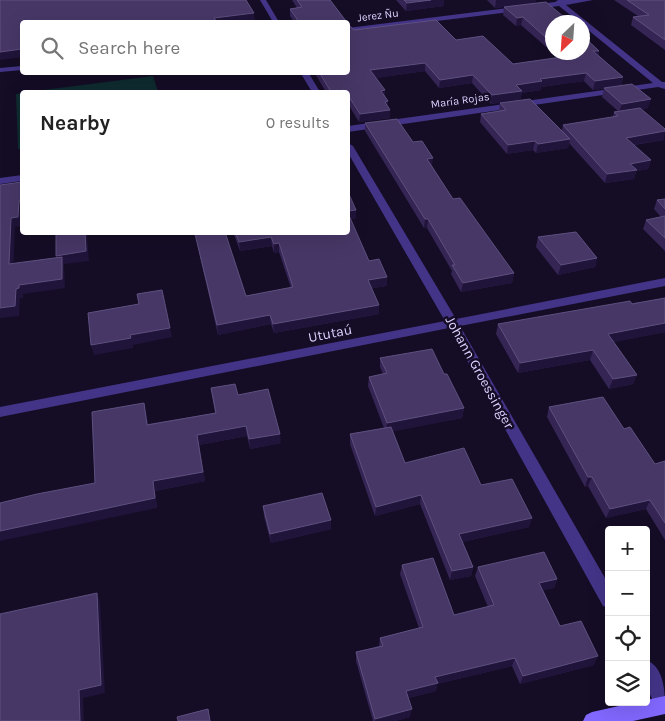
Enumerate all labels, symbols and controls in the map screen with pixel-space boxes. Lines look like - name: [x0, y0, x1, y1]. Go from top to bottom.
- street label: Jerez Ñu: [357, 7, 400, 24]
- north arrow: [545, 15, 590, 60]
- search box: [20, 20, 350, 75]
- icon: search: [38, 34, 66, 62]
- text: Search here: [78, 37, 180, 59]
- street label: María Rojas: [430, 90, 491, 111]
- text: Nearby: [40, 111, 110, 135]
- text: 0 results: [266, 113, 330, 132]
- street label: Johann Groessinger: [442, 313, 518, 432]
- street label: Ututaú: [307, 321, 353, 346]
- map controls: [605, 526, 650, 706]
- button: +: [605, 526, 650, 571]
- button: −: [605, 571, 650, 616]
- button: locate: [605, 616, 650, 661]
- button: layers: [605, 661, 650, 706]

